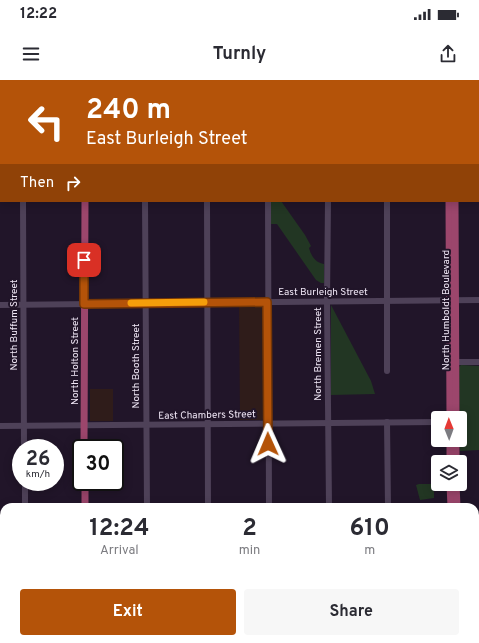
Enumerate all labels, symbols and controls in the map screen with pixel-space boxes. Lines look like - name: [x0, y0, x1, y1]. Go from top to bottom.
- text: 12:22: [20, 5, 57, 24]
- icon: menu: [20, 43, 42, 65]
- text: Turnly: [213, 43, 266, 66]
- icon: share: [437, 43, 459, 65]
- text: 240 m: [86, 93, 171, 129]
- icon: left: [20, 96, 72, 148]
- text: East Burleigh Street: [86, 128, 247, 151]
- icon: right: [62, 172, 84, 194]
- text: Then: [20, 174, 54, 193]
- pin: [67, 243, 101, 277]
- icon: arrive: [73, 249, 95, 271]
- street label: North Humboldt Boulevard: [440, 250, 453, 370]
- street label: North Buffum Street: [8, 279, 21, 371]
- street label: East Burleigh Street: [278, 286, 368, 299]
- street label: North Bremen Street: [312, 307, 325, 401]
- street label: North Holton Street: [69, 317, 82, 405]
- street label: North Booth Street: [130, 323, 143, 409]
- street label: East Chambers Street: [158, 408, 256, 423]
- north arrow: [431, 411, 467, 447]
- map controls: [431, 411, 467, 491]
- position arrow: [247, 423, 289, 465]
- speed limit sign: 30: [72, 439, 124, 491]
- text: 26: [26, 447, 50, 473]
- button: layers: [431, 455, 467, 491]
- text: km/h: [26, 468, 50, 481]
- text: 12:24: [89, 514, 149, 544]
- text: 2: [242, 514, 257, 544]
- text: 610: [350, 514, 390, 544]
- text: Arrival: [100, 543, 139, 559]
- text: min: [239, 543, 260, 559]
- text: m: [364, 543, 375, 559]
- button: Exit: [20, 589, 236, 635]
- button: Share: [244, 589, 459, 635]

